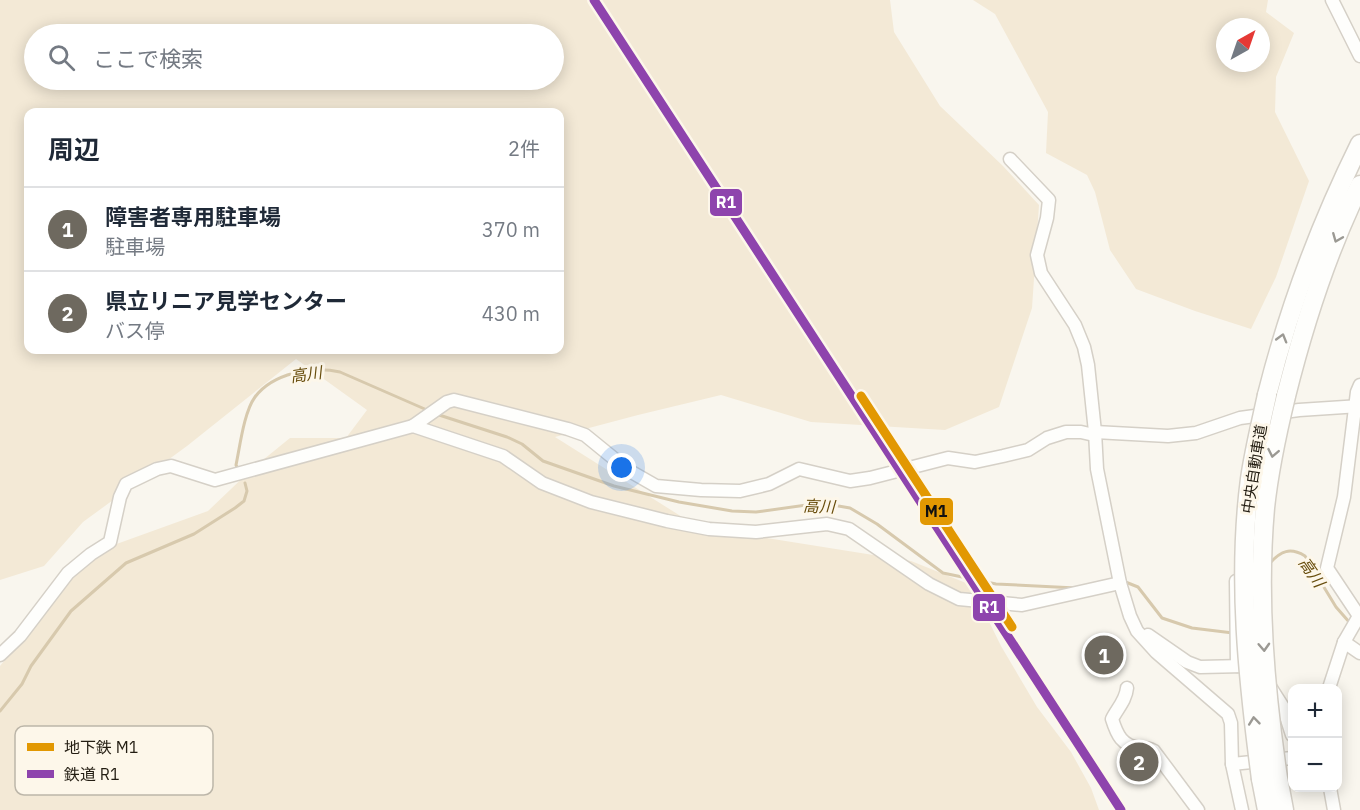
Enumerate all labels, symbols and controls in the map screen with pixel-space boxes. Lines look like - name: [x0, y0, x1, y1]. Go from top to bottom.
- north arrow: [1216, 18, 1270, 72]
- search box: [24, 24, 564, 90]
- icon: search: [45, 41, 78, 74]
- text: ここで検索: [93, 44, 203, 73]
- text: 周辺: [48, 132, 100, 166]
- text: 2件: [508, 135, 540, 162]
- line badge: R1: [709, 188, 743, 217]
- text: R1: [716, 192, 737, 212]
- text: 障害者専用駐車場: [105, 202, 281, 231]
- text: 1: [62, 216, 74, 243]
- text: 370 m: [482, 216, 540, 243]
- text: 駐車場: [105, 233, 165, 260]
- one-way arrow: [1331, 233, 1344, 243]
- text: 県立リニア見学センター: [105, 286, 347, 315]
- text: 2: [62, 300, 74, 327]
- text: 430 m: [482, 300, 540, 327]
- text: バス停: [105, 317, 165, 344]
- one-way arrow: [1275, 333, 1287, 344]
- water label: 高川: [289, 362, 325, 386]
- street label: 中央自動車道: [1238, 423, 1270, 515]
- one-way arrow: [1267, 448, 1280, 458]
- your location: [607, 453, 636, 482]
- water label: 高川: [803, 495, 837, 517]
- line badge: M1: [919, 497, 954, 526]
- text: M1: [925, 501, 948, 521]
- water label: 高川: [1295, 553, 1331, 592]
- line badge: R1: [972, 593, 1006, 622]
- text: R1: [979, 597, 1000, 617]
- pin: 1: [1084, 632, 1124, 678]
- one-way arrow: [1257, 643, 1270, 652]
- map controls: [1288, 684, 1342, 792]
- button: +: [1288, 684, 1342, 738]
- one-way arrow: [1248, 717, 1261, 726]
- legend: [15, 726, 213, 795]
- text: 地下鉄 M1: [64, 737, 138, 757]
- button: −: [1288, 738, 1342, 792]
- pin: 2: [1120, 740, 1158, 784]
- text: 鉄道 R1: [64, 764, 120, 784]

